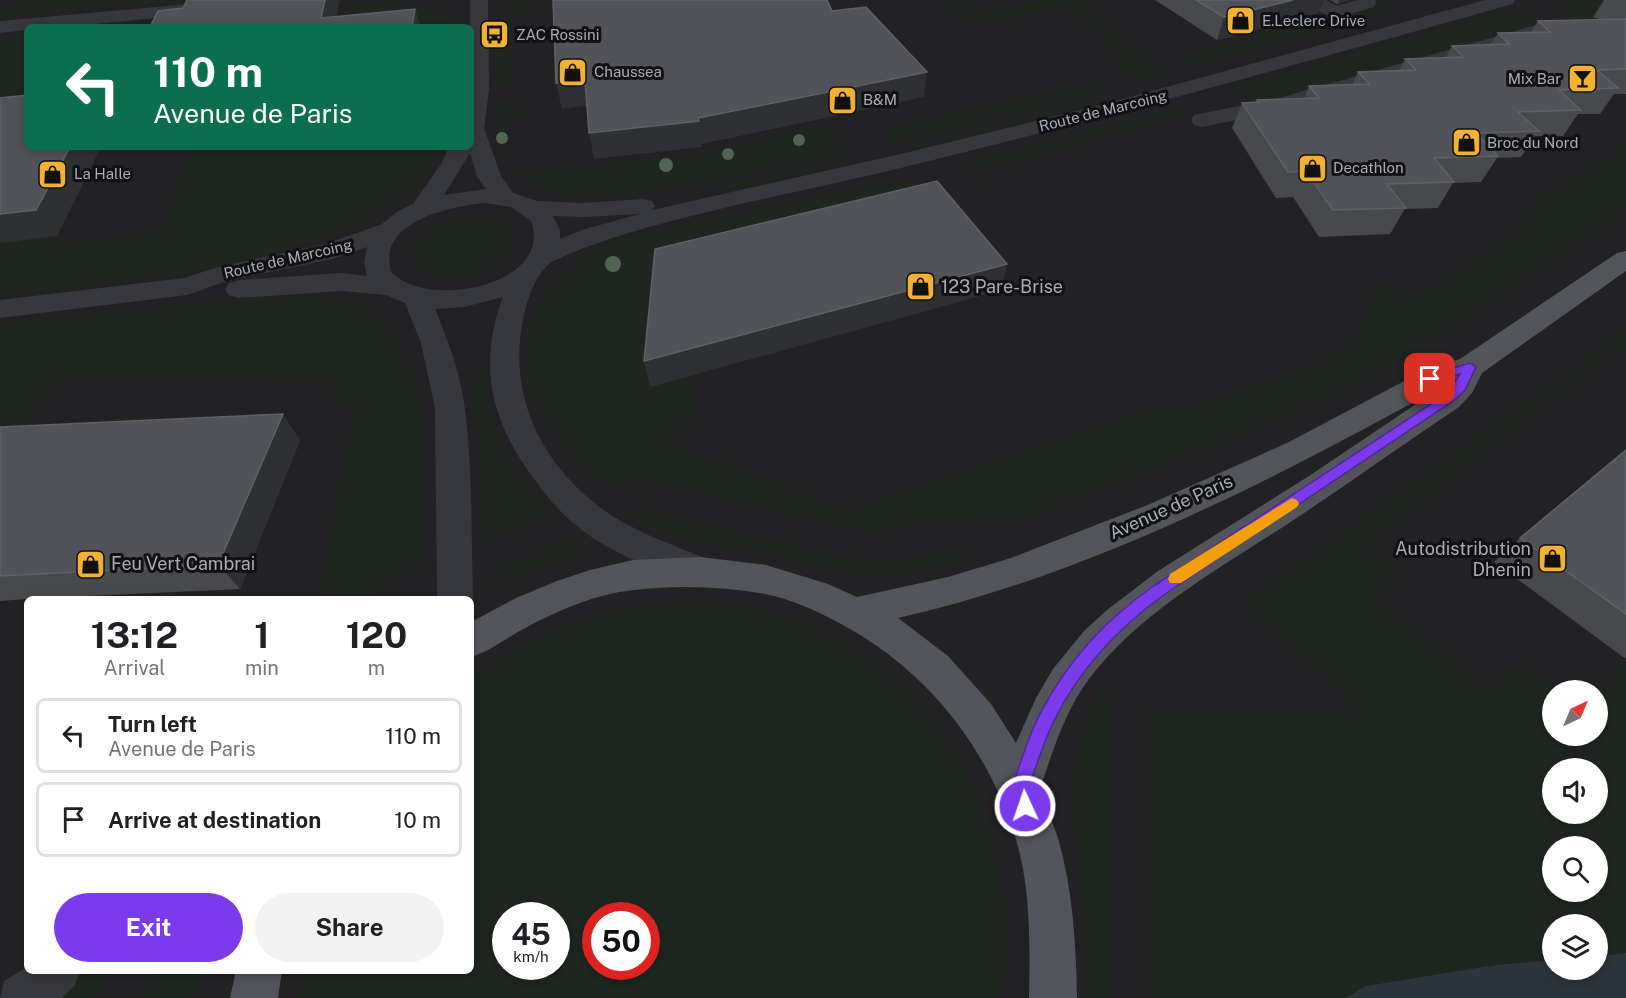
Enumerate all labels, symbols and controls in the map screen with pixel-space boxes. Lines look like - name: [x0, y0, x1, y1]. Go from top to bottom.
- shop icon: E.Leclerc Drive: [1225, 5, 1257, 37]
- place label: E.Leclerc Drive: [1262, 12, 1365, 29]
- bus stop icon: ZAC Rossini: [479, 19, 511, 51]
- place label: ZAC Rossini: [516, 26, 599, 43]
- text: 110 m: [153, 47, 263, 96]
- icon: left: [54, 48, 132, 126]
- shop icon: Chaussea: [557, 56, 589, 88]
- place label: Chaussea: [594, 63, 662, 80]
- bar icon: Mix Bar: [1566, 63, 1598, 95]
- place label: Mix Bar: [1508, 70, 1561, 87]
- shop icon: B&M: [826, 84, 858, 116]
- street label: Route de Marcoing: [1037, 86, 1169, 135]
- place label: B&M: [863, 91, 897, 108]
- text: Avenue de Paris: [153, 97, 352, 129]
- shop icon: Broc du Nord: [1450, 127, 1482, 159]
- place label: Broc du Nord: [1487, 134, 1578, 151]
- shop icon: Decathlon: [1296, 152, 1328, 184]
- shop icon: La Halle: [37, 158, 69, 190]
- place label: Decathlon: [1333, 159, 1404, 176]
- place label: La Halle: [74, 165, 131, 182]
- street label: Route de Marcoing: [222, 235, 354, 282]
- shop icon: 123 Pare-Brise: [904, 271, 936, 303]
- place label: 123 Pare-Brise: [941, 276, 1063, 297]
- pin: [1404, 353, 1455, 404]
- icon: arrive: [1413, 362, 1446, 395]
- street label: Avenue de Paris: [1106, 470, 1236, 543]
- place label: Autodistribution Dhenin: [1395, 538, 1531, 580]
- shop icon: Autodistribution Dhenin: [1536, 543, 1568, 575]
- shop icon: Feu Vert Cambrai: [74, 548, 106, 580]
- place label: Feu Vert Cambrai: [111, 553, 255, 574]
- text: 13:12: [91, 614, 178, 656]
- text: 1: [254, 614, 270, 656]
- text: 120: [346, 614, 407, 656]
- text: Arrival: [104, 656, 165, 680]
- text: min: [245, 656, 279, 680]
- text: m: [368, 656, 385, 680]
- north arrow: [1542, 680, 1608, 746]
- map controls: [1542, 680, 1608, 980]
- text: Turn left: [108, 711, 197, 737]
- icon: left: [57, 719, 90, 752]
- text: 110 m: [385, 723, 441, 749]
- text: Avenue de Paris: [108, 737, 256, 761]
- button: sound: [1542, 758, 1608, 824]
- position arrow: [993, 774, 1057, 838]
- icon: arrive: [57, 803, 90, 836]
- text: Arrive at destination: [108, 807, 321, 833]
- text: 10 m: [394, 807, 441, 833]
- button: search: [1542, 836, 1608, 902]
- button: Exit: [54, 893, 243, 962]
- button: Share: [255, 893, 444, 962]
- speed limit sign: 50: [582, 902, 660, 980]
- button: layers: [1542, 914, 1608, 980]
- text: 45: [511, 916, 551, 952]
- text: km/h: [513, 948, 549, 965]

